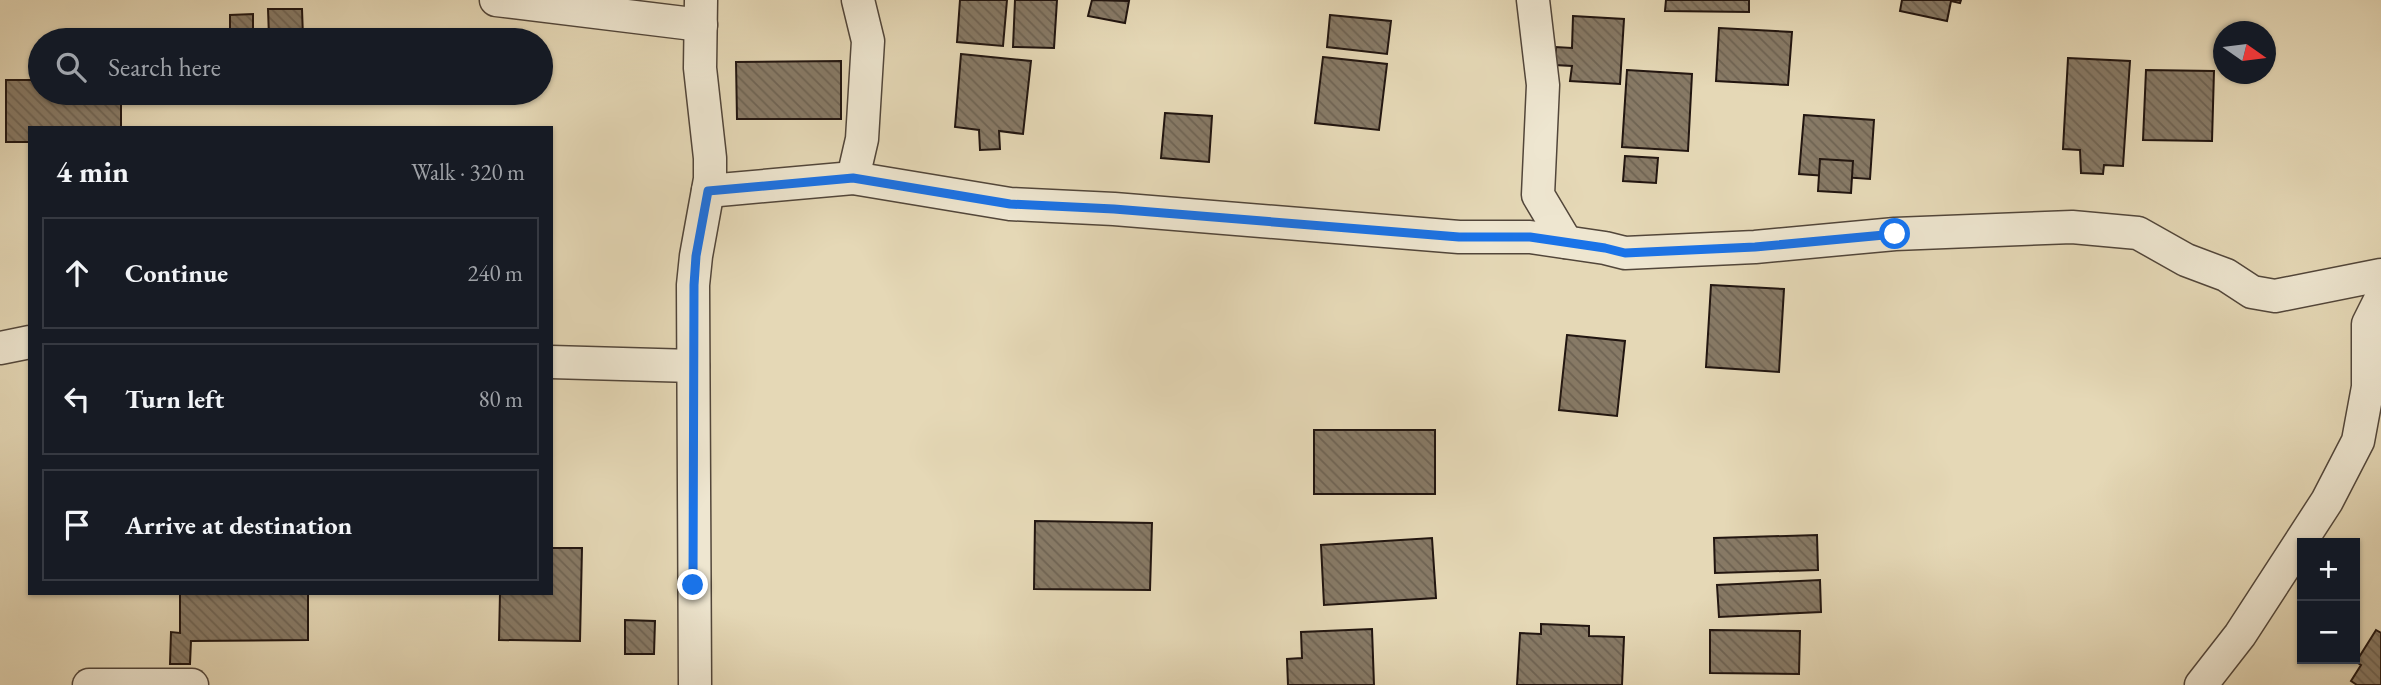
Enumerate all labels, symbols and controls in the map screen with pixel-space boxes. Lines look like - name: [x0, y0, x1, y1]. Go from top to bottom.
- north arrow: [2213, 21, 2276, 84]
- search box: [28, 28, 553, 105]
- icon: search: [52, 48, 90, 86]
- text: Search here: [108, 50, 221, 84]
- text: 4 min: [56, 152, 129, 191]
- text: Walk · 320 m: [411, 157, 525, 187]
- route start: [1879, 218, 1910, 249]
- icon: ahead: [58, 254, 96, 292]
- text: Continue: [125, 256, 228, 290]
- text: 240 m: [467, 258, 523, 288]
- icon: left: [58, 380, 96, 418]
- text: Turn left: [125, 382, 224, 416]
- text: 80 m: [478, 384, 523, 414]
- icon: arrive: [58, 506, 96, 544]
- text: Arrive at destination: [125, 508, 352, 542]
- map controls: [2297, 538, 2360, 664]
- button: +: [2297, 538, 2360, 601]
- route end: [677, 569, 708, 600]
- button: −: [2297, 601, 2360, 664]

